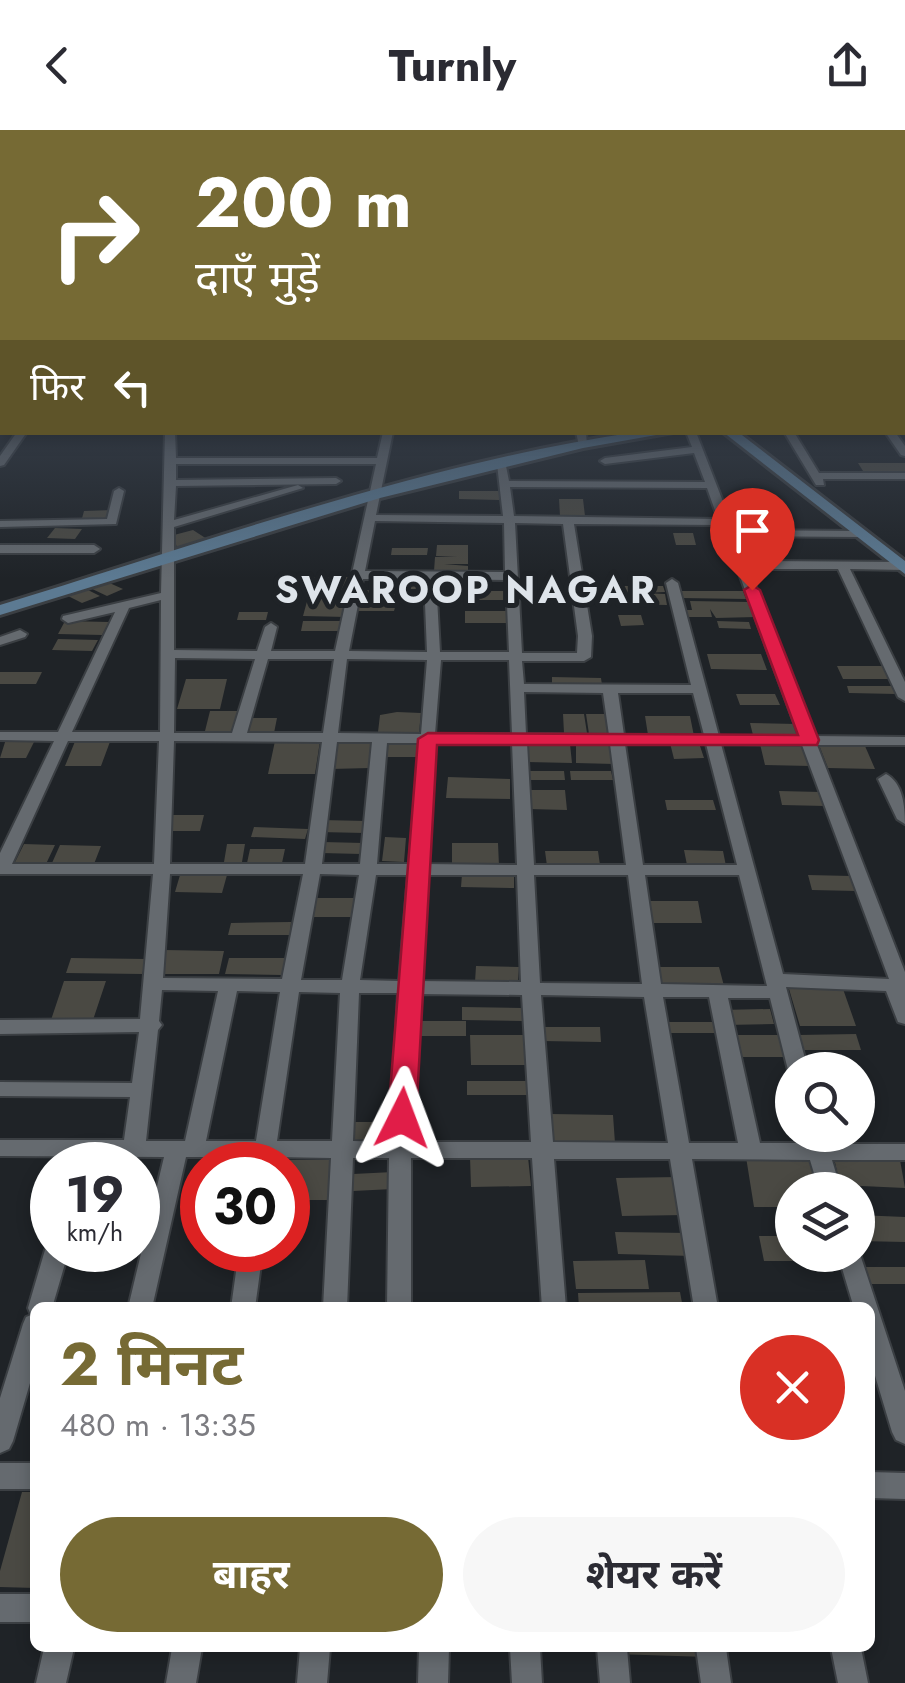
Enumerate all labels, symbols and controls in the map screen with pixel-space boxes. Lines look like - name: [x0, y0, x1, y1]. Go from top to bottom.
- text: Turnly: [389, 33, 516, 98]
- icon: back: [30, 38, 85, 93]
- icon: share: [820, 38, 875, 93]
- text: 200 m: [195, 152, 412, 253]
- icon: right: [30, 170, 160, 300]
- text: दाएँ मुड़ें: [195, 245, 320, 310]
- text: फिर: [30, 359, 85, 414]
- icon: left: [105, 360, 160, 415]
- pin: [710, 488, 795, 591]
- icon: arrive: [725, 503, 780, 558]
- district label: SWAROOP NAGAR: [275, 562, 657, 617]
- map controls: [775, 1052, 875, 1272]
- button: search: [775, 1052, 875, 1152]
- position arrow: [350, 1066, 454, 1170]
- speed limit sign: 30: [180, 1142, 310, 1272]
- text: 19: [66, 1158, 124, 1231]
- button: layers: [775, 1172, 875, 1272]
- text: km/h: [67, 1214, 123, 1250]
- text: 2 मिनट: [60, 1321, 243, 1408]
- button: close: [740, 1335, 845, 1440]
- text: 480 m · 13:35: [60, 1402, 256, 1448]
- button: बाहर: [60, 1517, 443, 1632]
- button: शेयर करें: [463, 1517, 845, 1632]

